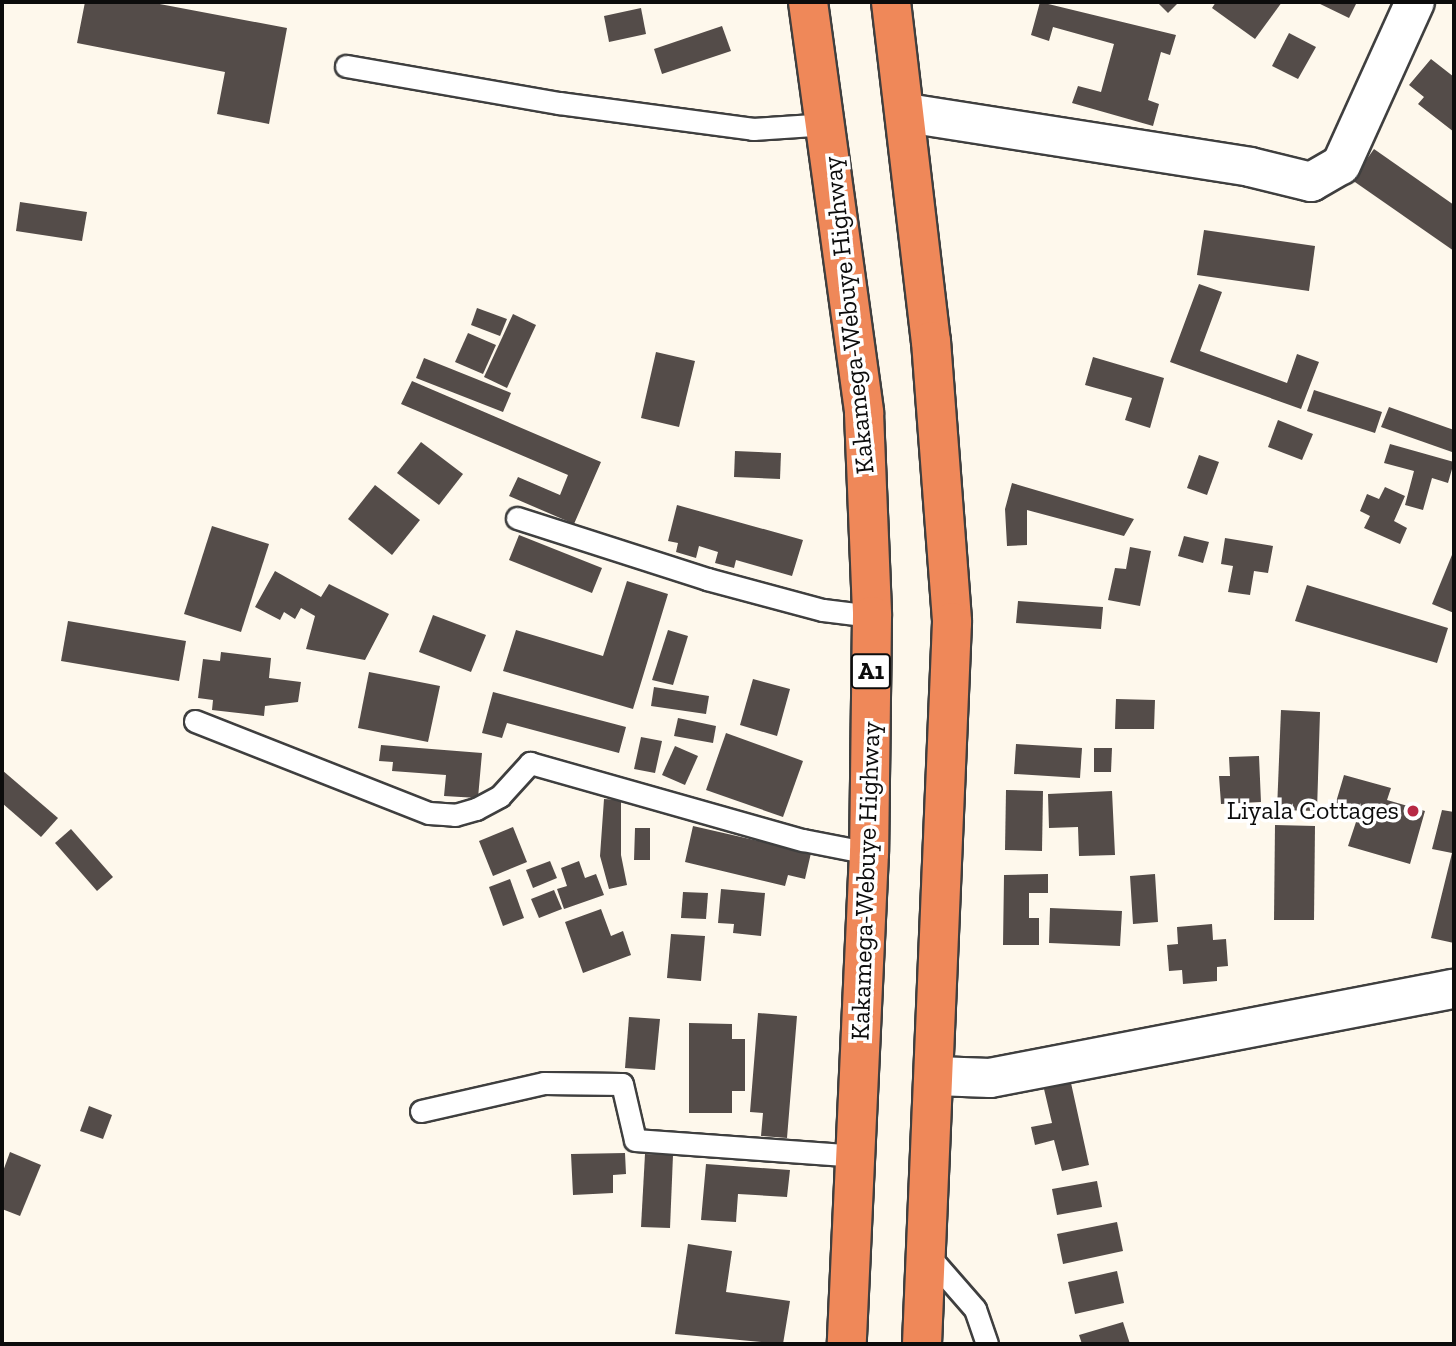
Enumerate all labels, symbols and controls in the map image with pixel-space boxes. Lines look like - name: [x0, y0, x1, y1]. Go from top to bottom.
- street label: Kakamega-Webuye Highway: [817, 155, 881, 475]
- road number: A1: [850, 650, 892, 692]
- street label: Kakamega-Webuye Highway: [845, 721, 887, 1041]
- place label: Liyala Cottages: [1227, 795, 1399, 827]
- marker: Liyala Cottages: [1405, 803, 1421, 819]

